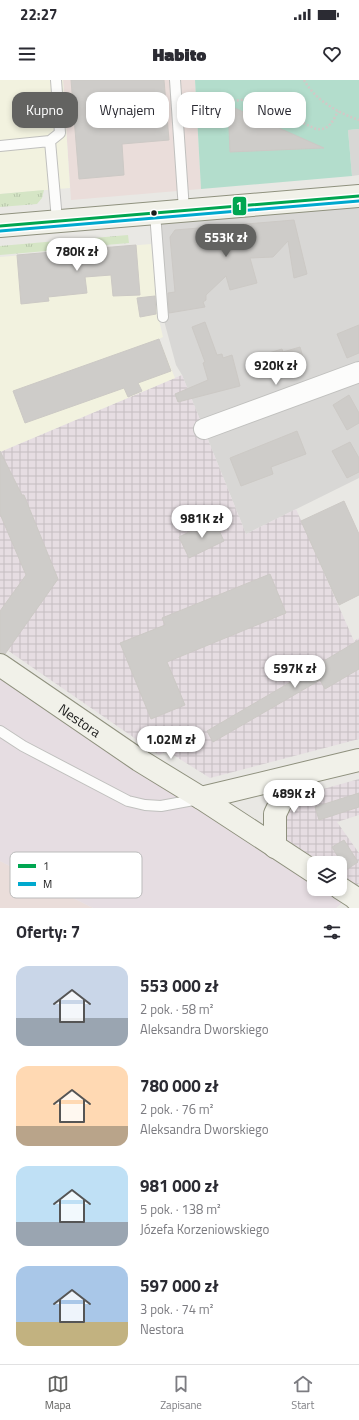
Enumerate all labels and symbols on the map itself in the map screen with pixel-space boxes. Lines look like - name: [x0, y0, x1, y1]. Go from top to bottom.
- line badge: 1: [232, 196, 247, 216]
- text: 1: [236, 198, 242, 214]
- unlabelled marker: [149, 208, 159, 218]
- pin: 553K zł: [189, 224, 263, 258]
- pin: 780K zł: [40, 238, 114, 272]
- pin: 920K zł: [239, 352, 313, 386]
- pin: 981K zł: [165, 505, 239, 539]
- pin: 597K zł: [258, 655, 332, 689]
- street label: Nestora: [55, 698, 105, 742]
- pin: 1.02M zł: [130, 726, 212, 760]
- pin: 489K zł: [257, 780, 331, 814]
- legend: [10, 852, 142, 898]
- text: 1: [43, 858, 49, 874]
- text: M: [43, 876, 52, 892]

